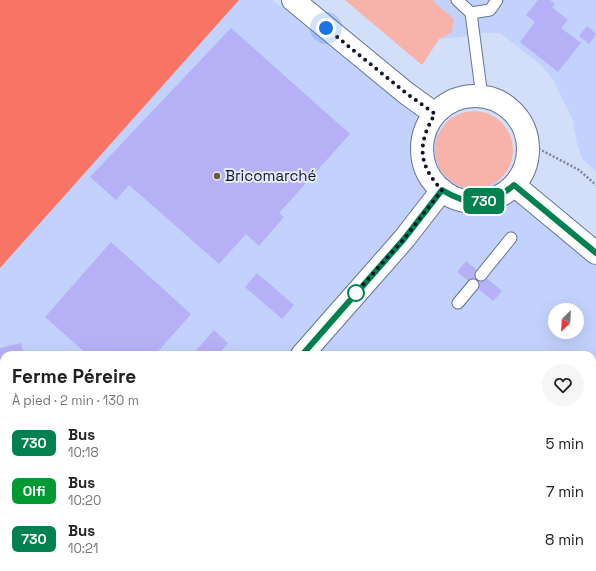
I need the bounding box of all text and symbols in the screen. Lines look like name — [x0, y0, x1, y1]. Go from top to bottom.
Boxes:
your location — [316, 18, 336, 38]
place label: Bricomarché — [225, 166, 317, 185]
marker: Bricomarché — [212, 171, 222, 181]
line badge: 730 — [461, 188, 507, 214]
text: 730 — [471, 192, 497, 210]
unlabelled marker — [347, 284, 365, 302]
north arrow — [548, 303, 584, 339]
map controls — [548, 303, 584, 339]
text: Ferme Péreire — [12, 364, 136, 389]
button: heart — [542, 364, 584, 406]
text: À pied · 2 min · 130 m — [12, 392, 139, 409]
text: Bus — [68, 425, 95, 444]
text: 730 — [21, 434, 47, 452]
text: 5 min — [545, 434, 584, 453]
text: 10:18 — [68, 444, 99, 461]
text: Bus — [68, 473, 95, 492]
text: Olfi — [23, 482, 45, 500]
text: 7 min — [546, 482, 584, 501]
text: 10:20 — [68, 492, 101, 509]
text: Bus — [68, 521, 95, 540]
text: 730 — [21, 530, 47, 548]
text: 8 min — [545, 530, 584, 549]
text: 10:21 — [68, 540, 98, 557]

